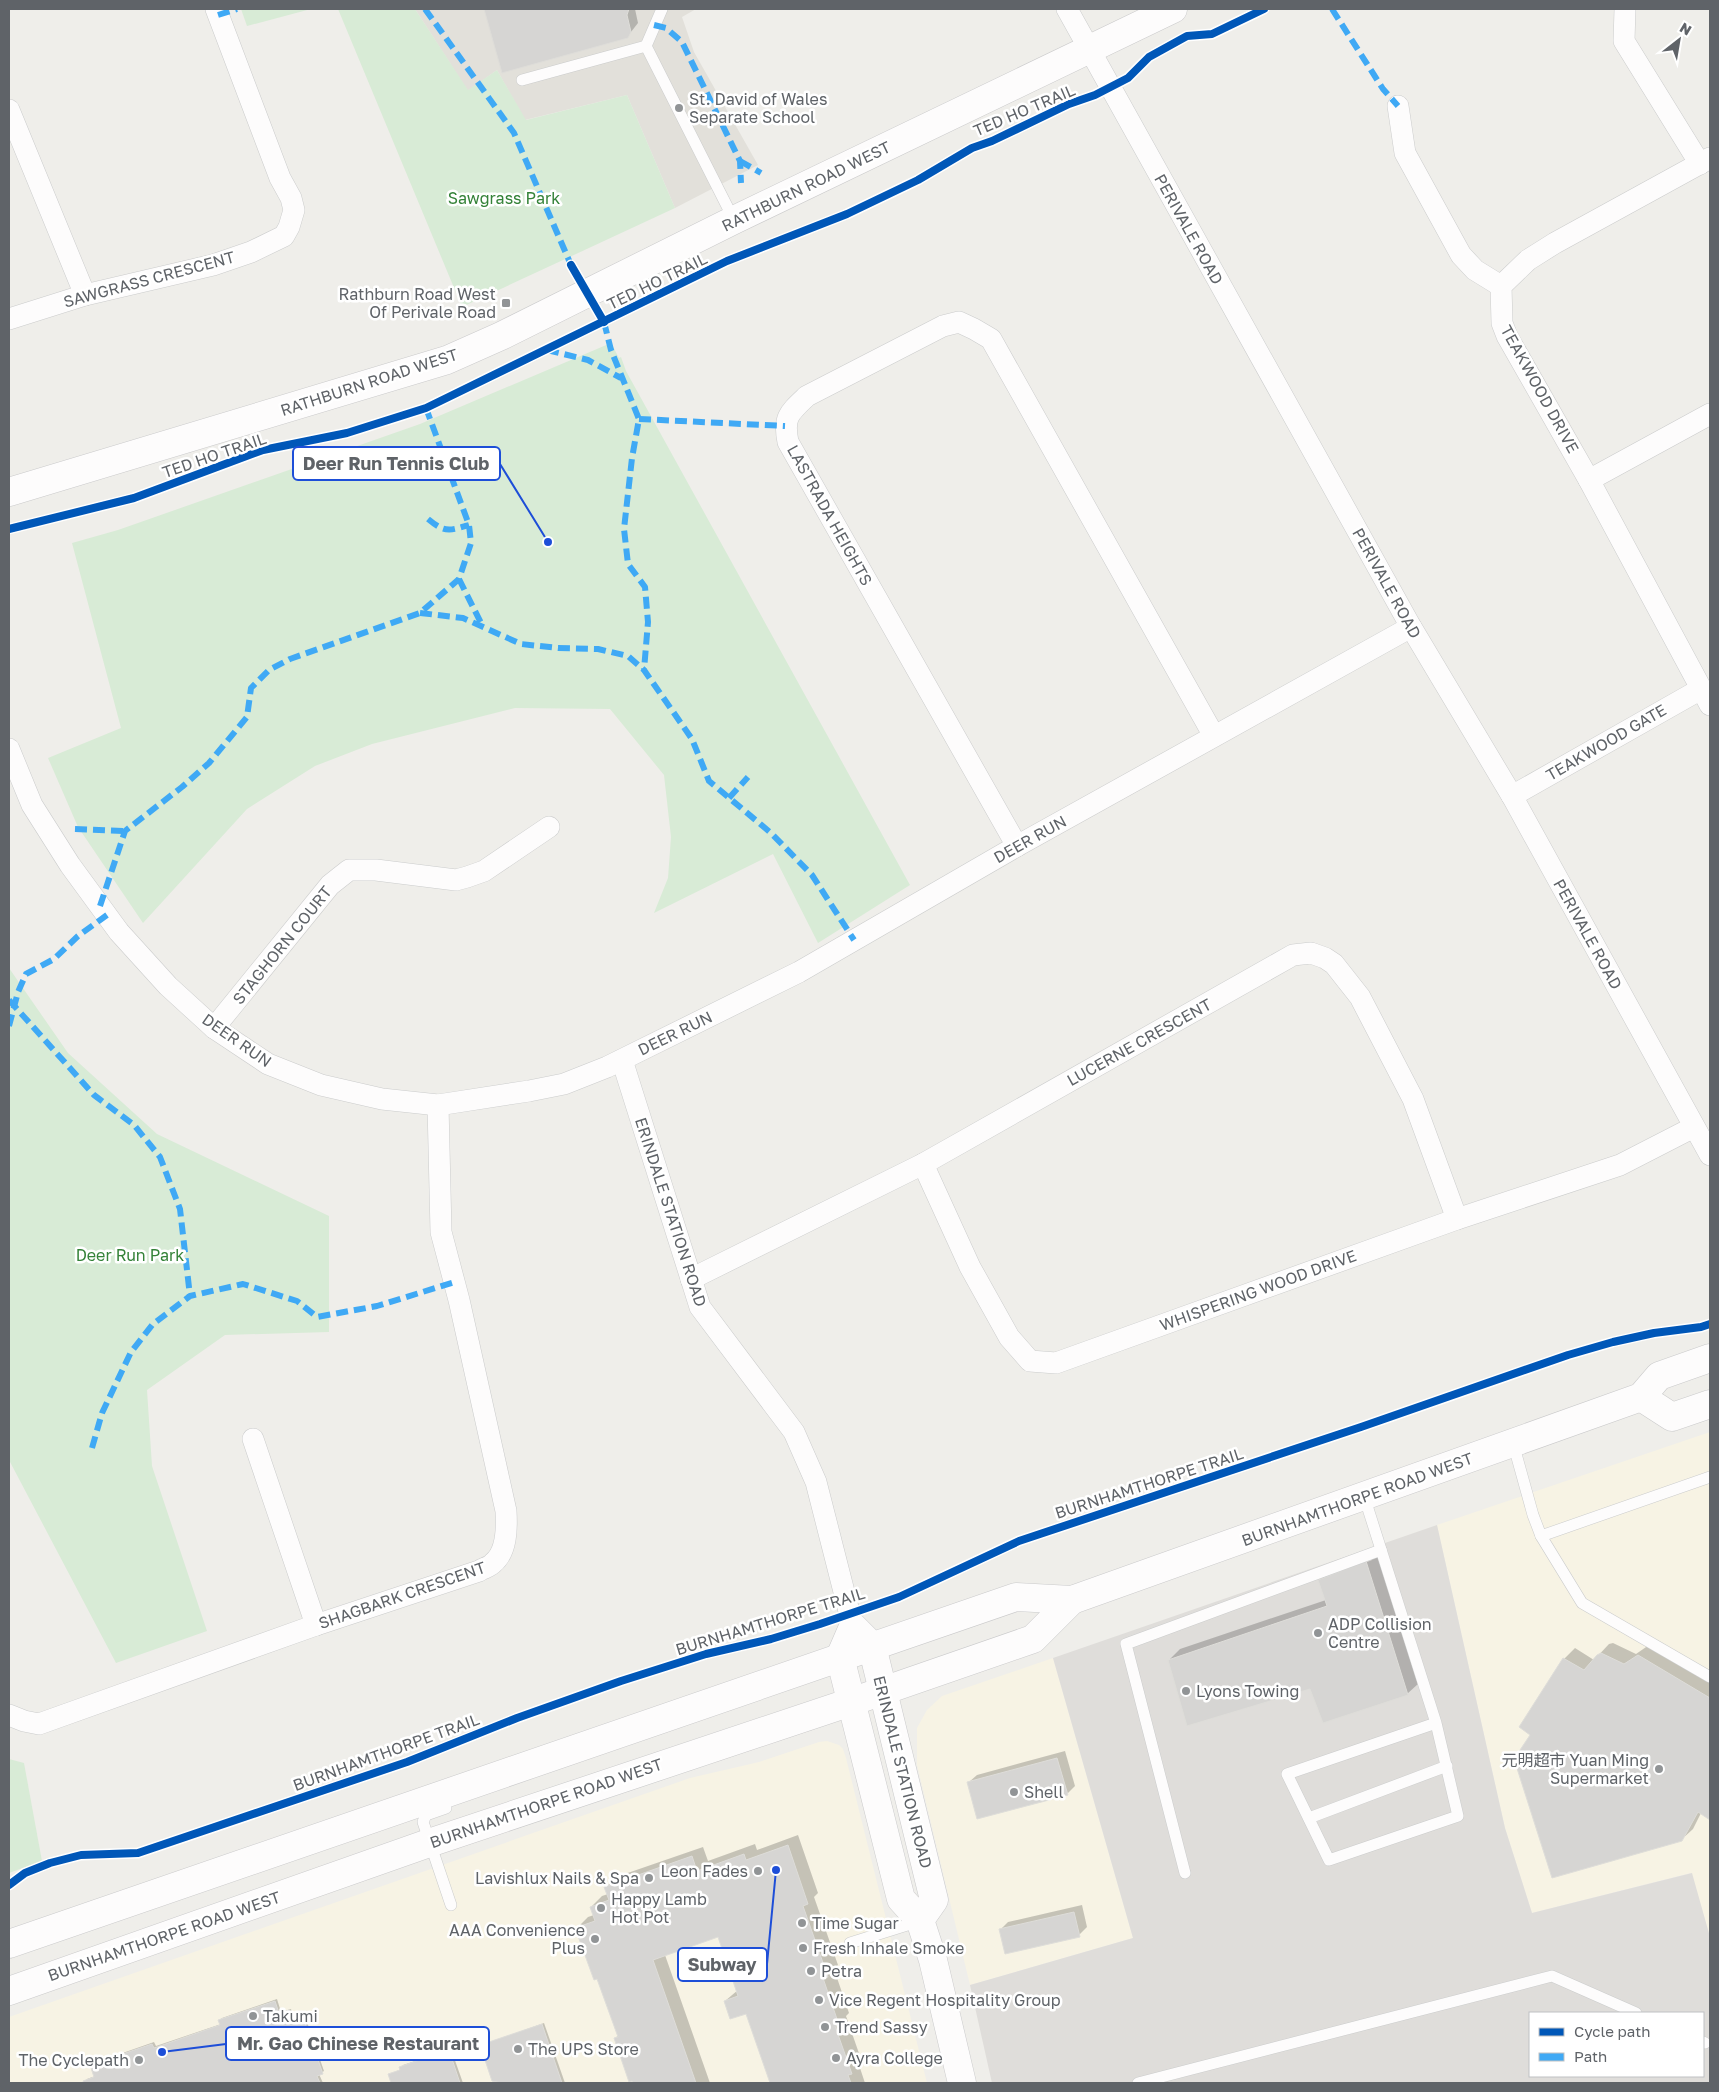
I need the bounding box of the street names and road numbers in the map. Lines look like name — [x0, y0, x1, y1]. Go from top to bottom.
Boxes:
street label: TED HO TRAIL — [970, 80, 1078, 140]
street label: RATHBURN ROAD WEST — [718, 136, 894, 236]
street label: PERIVALE ROAD — [1150, 170, 1228, 288]
street label: SAWGRASS CRESCENT — [61, 246, 237, 312]
street label: TED HO TRAIL — [604, 248, 710, 314]
street label: TEAKWOOD DRIVE — [1497, 322, 1583, 456]
street label: RATHBURN ROAD WEST — [278, 344, 460, 420]
street label: TED HO TRAIL — [159, 428, 269, 482]
street label: LASTRADA HEIGHTS — [783, 441, 877, 589]
street label: PERIVALE ROAD — [1348, 524, 1426, 642]
street label: TEAKWOOD GATE — [1542, 699, 1670, 785]
street label: DEER RUN — [990, 811, 1070, 867]
street label: PERIVALE ROAD — [1549, 875, 1627, 993]
street label: STAGHORN COURT — [228, 882, 336, 1008]
street label: LUCERNE CRESCENT — [1063, 994, 1215, 1090]
street label: DEER RUN — [635, 1006, 715, 1060]
street label: DEER RUN — [198, 1009, 276, 1071]
street label: ERINDALE STATION ROAD — [631, 1115, 711, 1309]
street label: WHISPERING WOOD DRIVE — [1157, 1245, 1359, 1335]
street label: BURNHAMTHORPE TRAIL — [1052, 1443, 1246, 1523]
street label: BURNHAMTHORPE ROAD WEST — [1239, 1448, 1475, 1550]
street label: SHAGBARK CRESCENT — [316, 1557, 488, 1633]
street label: BURNHAMTHORPE TRAIL — [673, 1583, 867, 1659]
street label: ERINDALE STATION ROAD — [869, 1674, 937, 1870]
street label: BURNHAMTHORPE TRAIL — [290, 1709, 482, 1795]
street label: BURNHAMTHORPE ROAD WEST — [427, 1754, 665, 1852]
street label: BURNHAMTHORPE ROAD WEST — [45, 1887, 283, 1985]

